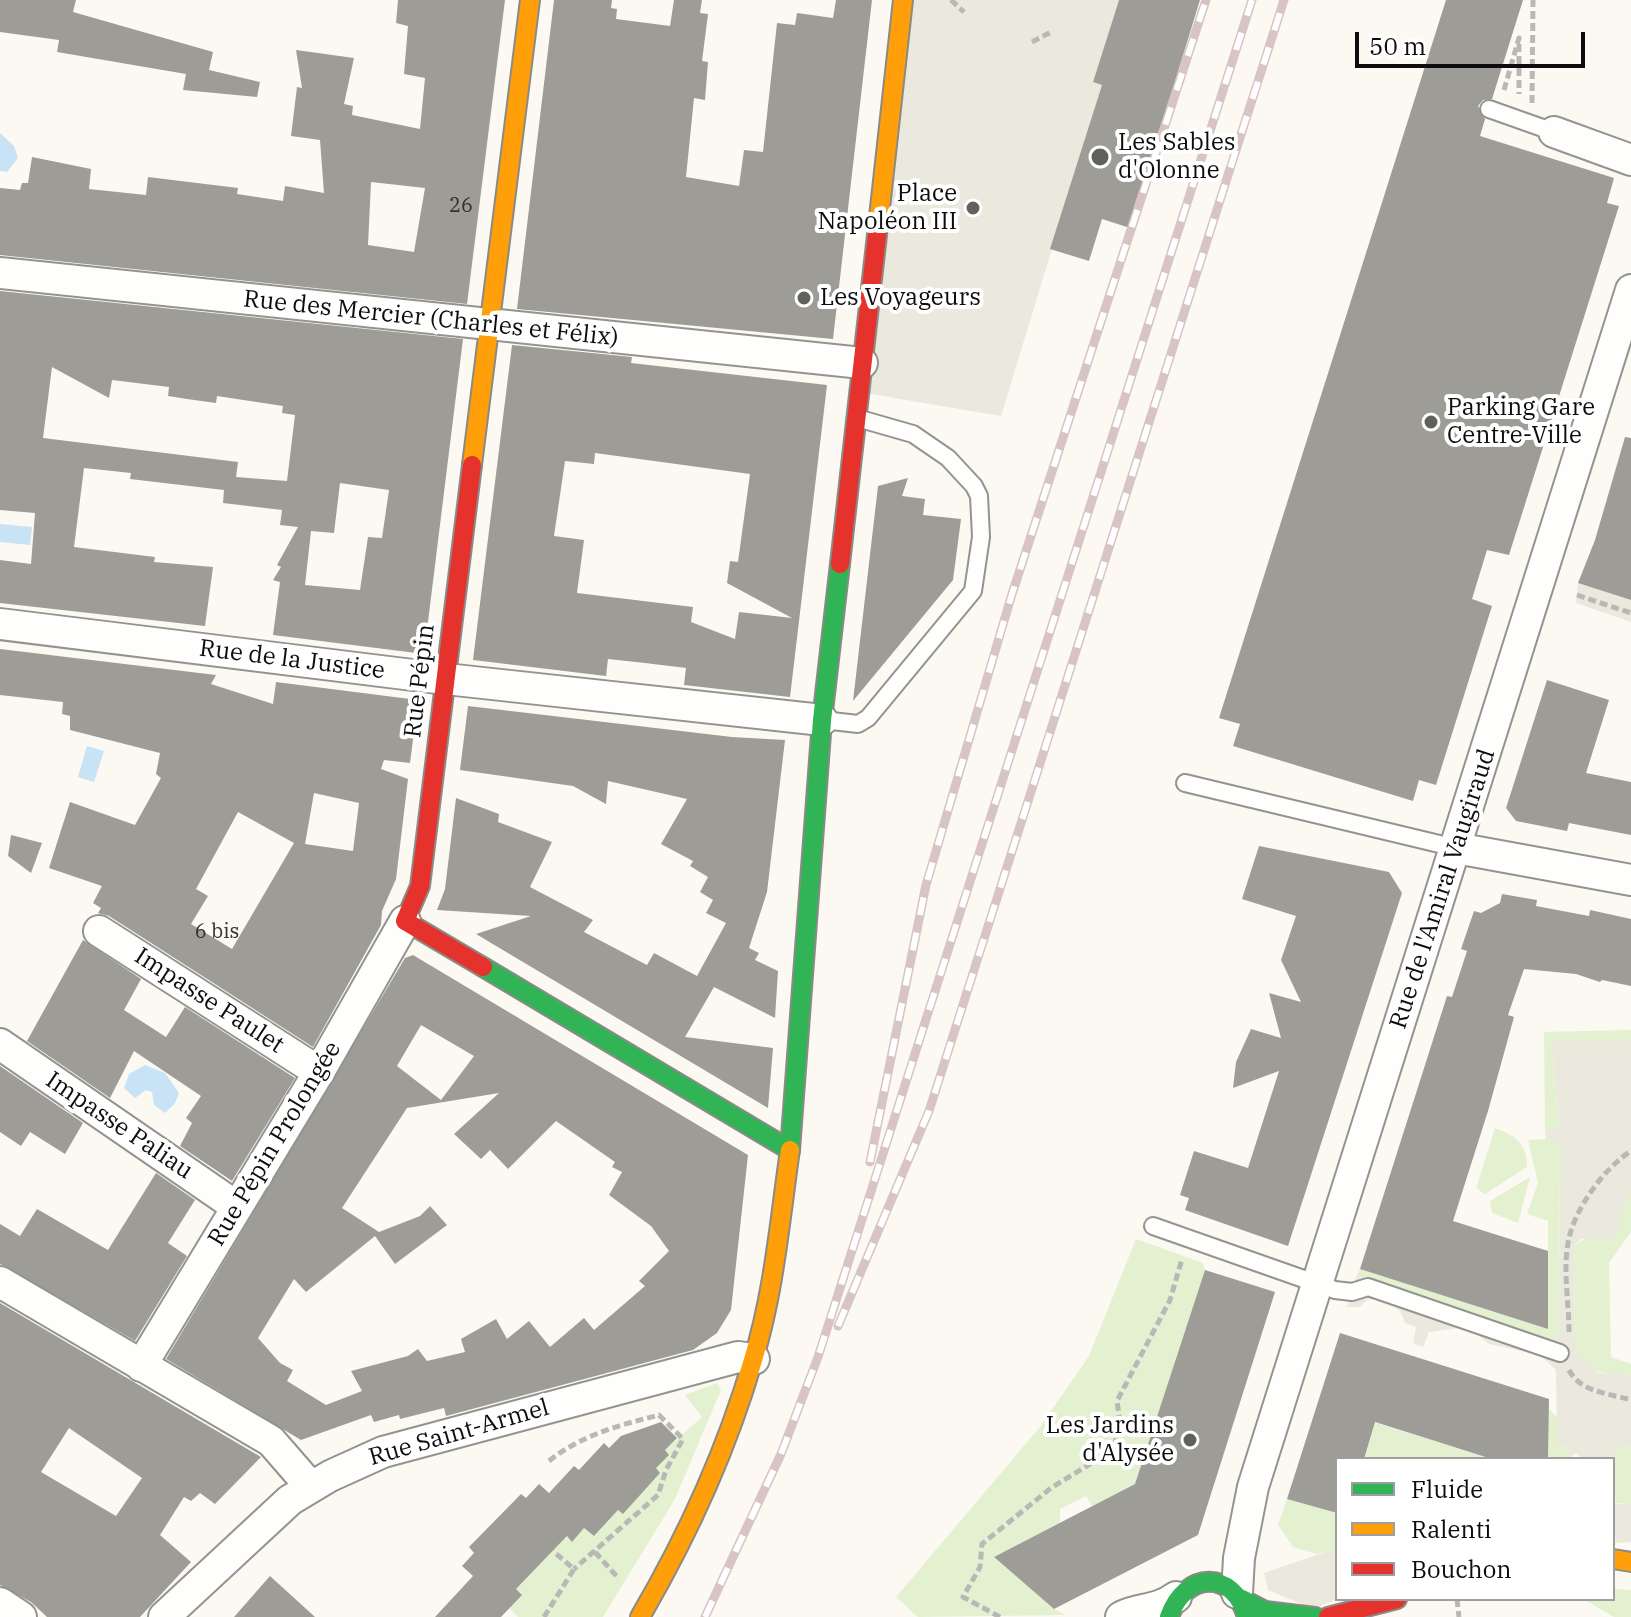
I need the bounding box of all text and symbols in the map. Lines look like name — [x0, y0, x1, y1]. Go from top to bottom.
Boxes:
scale bar — [1359, 16, 1589, 66]
text: 50 m — [1369, 30, 1426, 62]
place label: Les Sables d'Olonne — [1118, 129, 1236, 185]
marker: Les Sables d'Olonne — [1089, 146, 1111, 168]
place label: Place Napoléon III — [817, 180, 957, 236]
house number: 26 — [449, 194, 473, 218]
marker: Place Napoléon III — [964, 199, 982, 217]
place label: Les Voyageurs — [820, 284, 981, 312]
street label: Rue des Mercier (Charles et Félix) — [242, 285, 620, 353]
marker: Les Voyageurs — [795, 289, 813, 307]
place label: Parking Gare Centre-Ville — [1447, 394, 1595, 450]
marker: Parking Gare Centre-Ville — [1422, 413, 1440, 431]
street label: Rue Pépin — [399, 623, 441, 739]
street label: Rue de la Justice — [198, 634, 386, 686]
street label: Rue de l'Amiral Vaugiraud — [1384, 745, 1502, 1033]
house number: 6 bis — [195, 920, 239, 944]
street label: Impasse Paulet — [129, 942, 289, 1060]
street label: Rue Pépin Prolongée — [203, 1037, 347, 1251]
street label: Impasse Paliau — [40, 1066, 198, 1186]
street label: Rue Saint-Armel — [366, 1393, 552, 1473]
place label: Les Jardins d'Alysée — [1046, 1412, 1174, 1468]
marker: Les Jardins d'Alysée — [1181, 1431, 1199, 1449]
legend — [1335, 1457, 1615, 1601]
text: Fluide — [1411, 1473, 1483, 1505]
text: Ralenti — [1411, 1513, 1492, 1545]
text: Bouchon — [1411, 1553, 1512, 1585]

